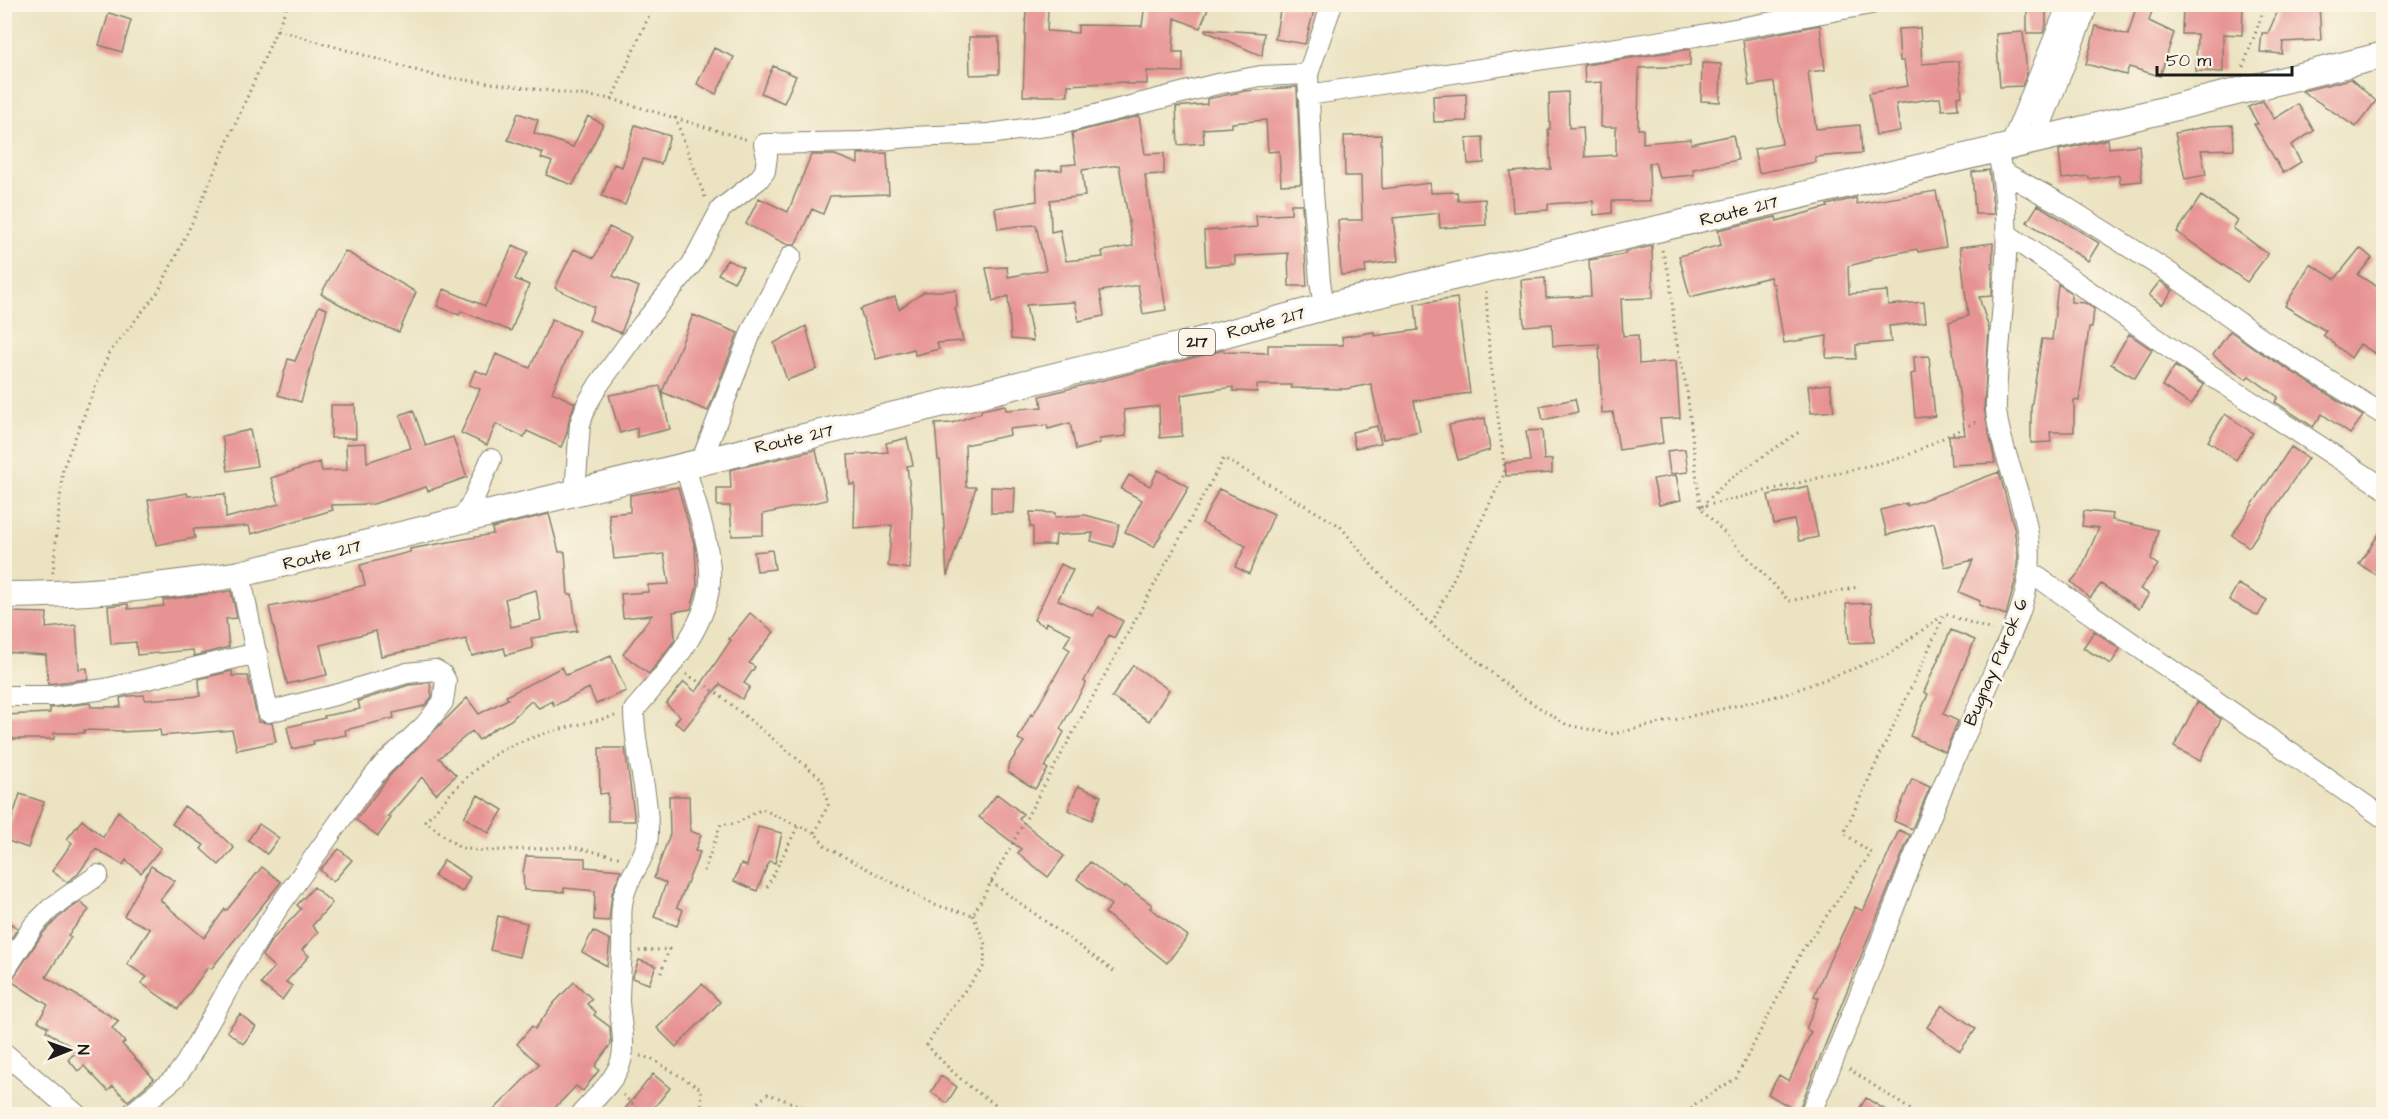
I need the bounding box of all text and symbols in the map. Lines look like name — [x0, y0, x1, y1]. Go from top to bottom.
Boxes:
scale bar — [2157, 39, 2292, 77]
text: 50 m — [2166, 48, 2211, 73]
street label: Route 217 — [1697, 189, 1781, 233]
street label: Route 217 — [1224, 301, 1308, 345]
road number: 217 — [1179, 329, 1215, 355]
street label: Route 217 — [752, 418, 836, 460]
street label: Route 217 — [280, 533, 364, 577]
street label: Bugnay Purok 6 — [1958, 594, 2035, 730]
north arrow — [39, 1020, 99, 1080]
text: N — [72, 1045, 94, 1055]

